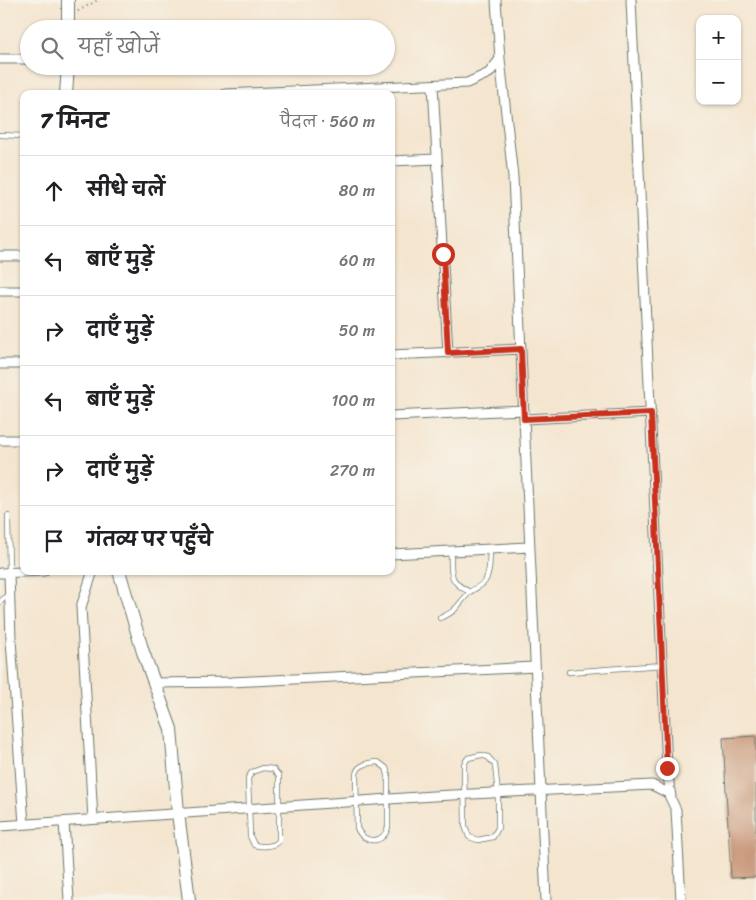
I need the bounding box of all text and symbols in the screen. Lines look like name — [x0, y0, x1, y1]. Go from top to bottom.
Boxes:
map controls — [696, 15, 741, 105]
button: + — [696, 15, 741, 60]
search box — [20, 20, 395, 75]
text: यहाँ खोजें — [78, 30, 160, 63]
icon: search — [38, 34, 66, 62]
button: − — [696, 60, 741, 105]
text: 7 मिनट — [40, 102, 108, 140]
text: पैदल · 560 m — [280, 107, 375, 136]
text: सीधे चलें — [87, 173, 165, 206]
text: 80 m — [339, 176, 375, 205]
icon: ahead — [40, 177, 68, 205]
text: बाएँ मुड़ें — [87, 243, 154, 276]
route start — [432, 243, 455, 266]
text: 60 m — [339, 246, 375, 275]
icon: left — [40, 247, 68, 275]
text: दाएँ मुड़ें — [87, 313, 153, 346]
text: 50 m — [339, 316, 375, 345]
icon: right — [40, 317, 68, 345]
text: बाएँ मुड़ें — [87, 383, 154, 416]
text: 100 m — [331, 386, 375, 415]
icon: left — [40, 387, 68, 415]
text: दाएँ मुड़ें — [87, 453, 153, 486]
text: 270 m — [330, 456, 375, 485]
icon: right — [40, 457, 68, 485]
text: गंतव्य पर पहुँचे — [87, 523, 212, 556]
icon: arrive — [40, 527, 68, 555]
route end — [656, 757, 679, 780]

